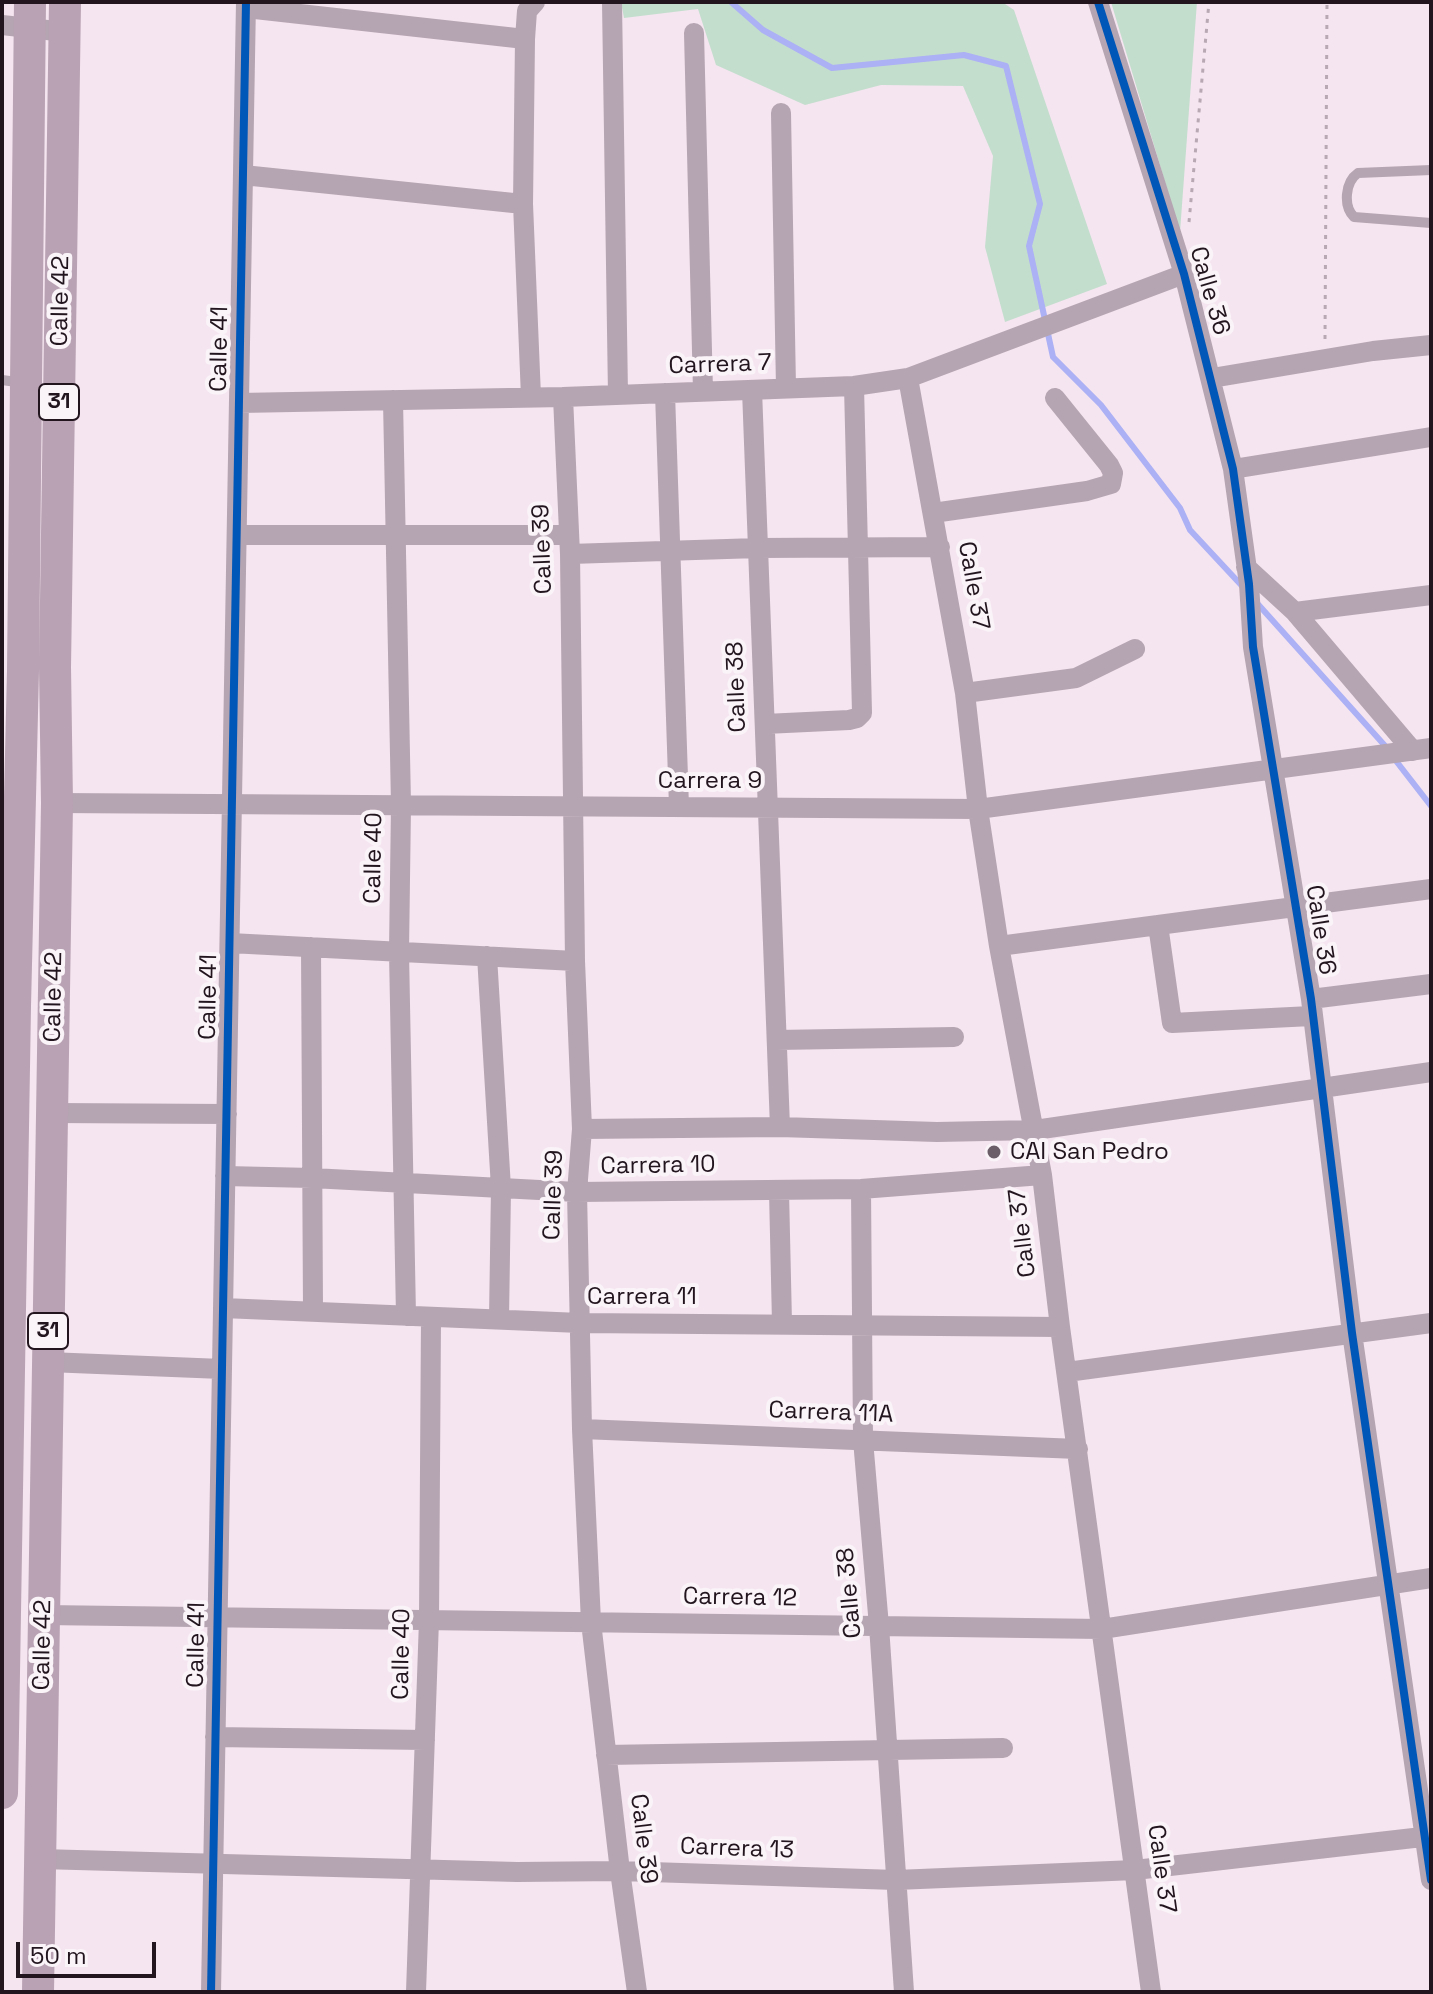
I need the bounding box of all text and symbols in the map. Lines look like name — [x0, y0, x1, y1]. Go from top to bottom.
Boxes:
street label: Calle 36 — [1183, 244, 1235, 338]
street label: Calle 42 — [46, 255, 76, 347]
street label: Calle 41 — [205, 306, 235, 392]
street label: Carrera 7 — [668, 349, 772, 381]
road number: 31 — [39, 384, 79, 420]
street label: Calle 39 — [527, 503, 559, 595]
street label: Calle 37 — [951, 539, 995, 633]
street label: Calle 38 — [721, 641, 753, 733]
street label: Carrera 9 — [658, 767, 762, 795]
street label: Calle 40 — [359, 812, 389, 904]
street label: Calle 36 — [1299, 883, 1341, 977]
street label: Calle 42 — [39, 951, 69, 1043]
street label: Calle 41 — [194, 954, 224, 1040]
place label: CAI San Pedro — [1010, 1138, 1169, 1166]
marker: CAI San Pedro — [985, 1143, 1003, 1161]
street label: Calle 39 — [538, 1149, 570, 1241]
street label: Carrera 10 — [600, 1151, 716, 1181]
street label: Calle 37 — [1003, 1187, 1043, 1279]
street label: Carrera 11 — [587, 1283, 697, 1311]
road number: 31 — [28, 1313, 68, 1349]
street label: Carrera 11A — [768, 1396, 894, 1430]
street label: Calle 38 — [832, 1547, 868, 1639]
street label: Carrera 12 — [683, 1583, 797, 1613]
street label: Calle 42 — [28, 1599, 58, 1691]
street label: Calle 41 — [182, 1602, 212, 1688]
street label: Calle 40 — [387, 1608, 417, 1700]
street label: Calle 39 — [623, 1792, 663, 1886]
street label: Calle 37 — [1141, 1823, 1181, 1915]
street label: Carrera 13 — [679, 1833, 795, 1865]
scale bar — [20, 1926, 160, 1976]
text: 50 m — [30, 1940, 87, 1971]

